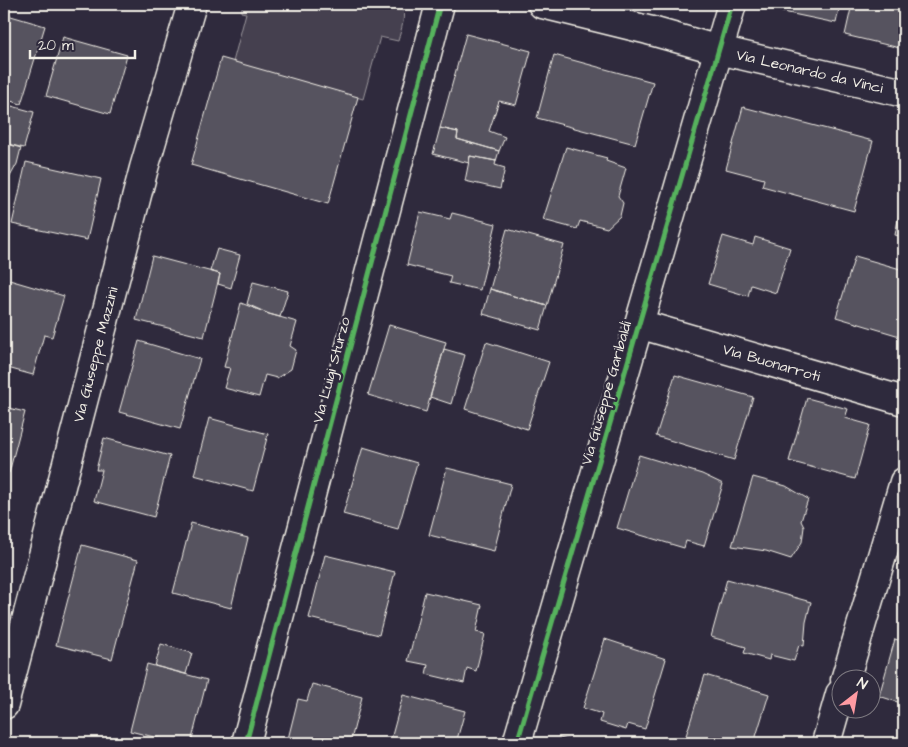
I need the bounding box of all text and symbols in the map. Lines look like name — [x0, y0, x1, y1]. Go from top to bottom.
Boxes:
scale bar — [30, 28, 135, 60]
text: 20 m — [38, 35, 74, 56]
street label: Via Leonardo da Vinci — [734, 44, 886, 99]
street label: Via Giuseppe Mazzini — [68, 284, 124, 425]
street label: Via Luigi Sturzo — [307, 314, 357, 426]
street label: Via Giuseppe Garibaldi — [576, 318, 637, 468]
street label: Via Buonarroti — [720, 339, 823, 387]
north arrow — [830, 670, 880, 720]
text: N — [853, 673, 871, 695]

